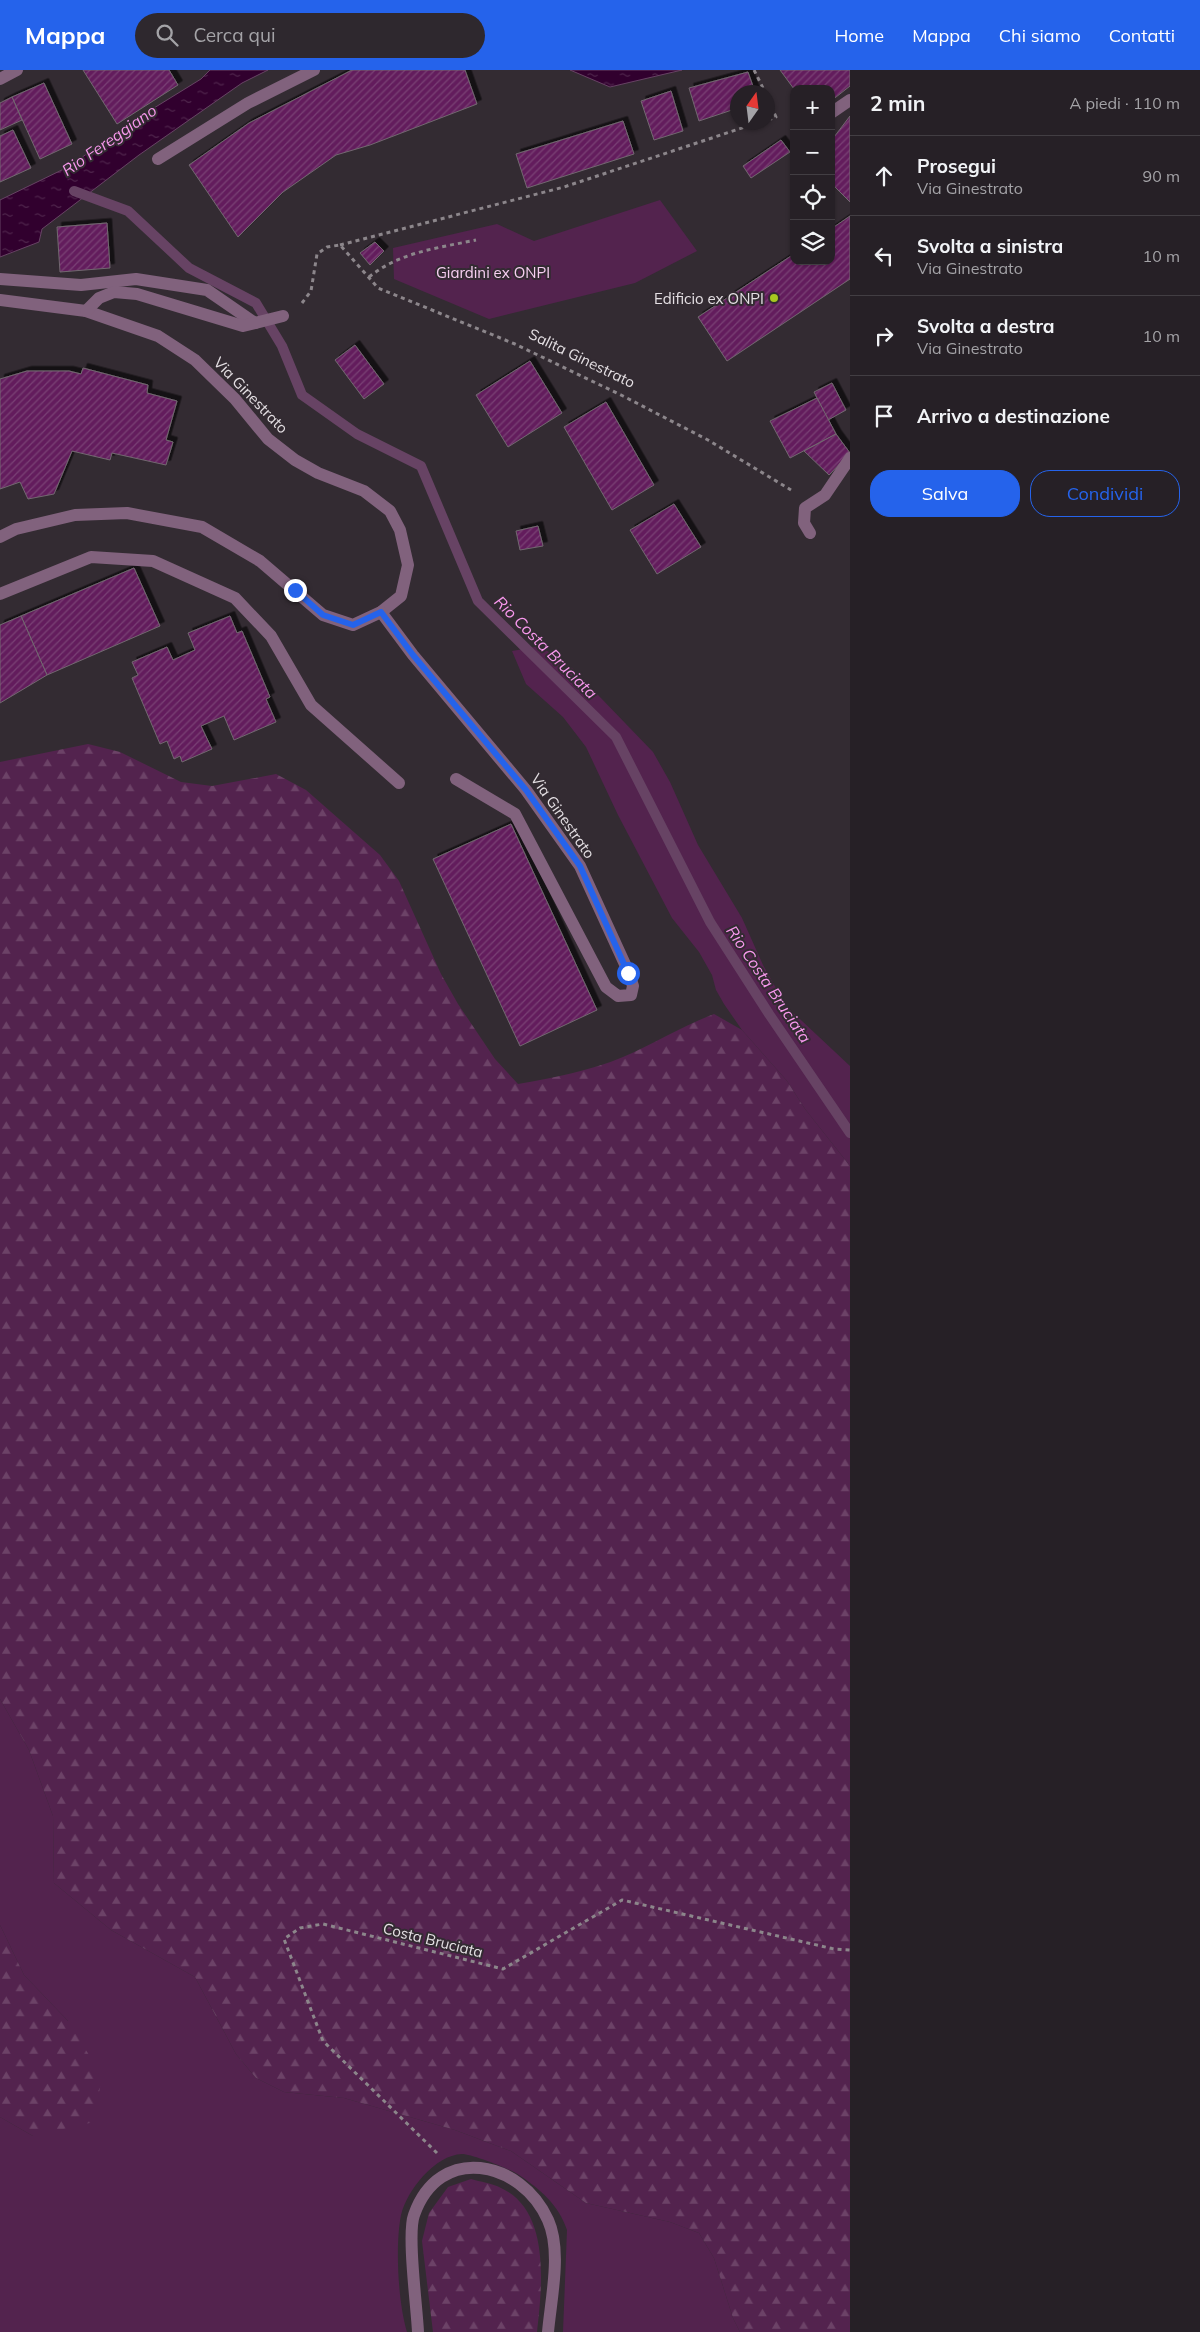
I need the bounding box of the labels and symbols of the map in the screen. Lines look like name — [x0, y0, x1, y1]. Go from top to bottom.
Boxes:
north arrow — [730, 85, 775, 130]
water label: Rio Fereggiano — [58, 100, 160, 180]
park label: Giardini ex ONPI — [436, 263, 550, 282]
place label: Edificio ex ONPI — [654, 289, 764, 308]
marker: Edificio ex ONPI — [768, 292, 780, 304]
street label: Salita Ginestrato — [526, 324, 638, 392]
street label: Via Ginestrato — [210, 353, 292, 437]
route end — [284, 579, 307, 602]
water label: Rio Costa Bruciata — [490, 591, 602, 703]
street label: Via Ginestrato — [527, 770, 599, 862]
water label: Rio Costa Bruciata — [722, 921, 816, 1047]
route start — [617, 962, 640, 985]
street label: Costa Bruciata — [381, 1918, 485, 1962]

